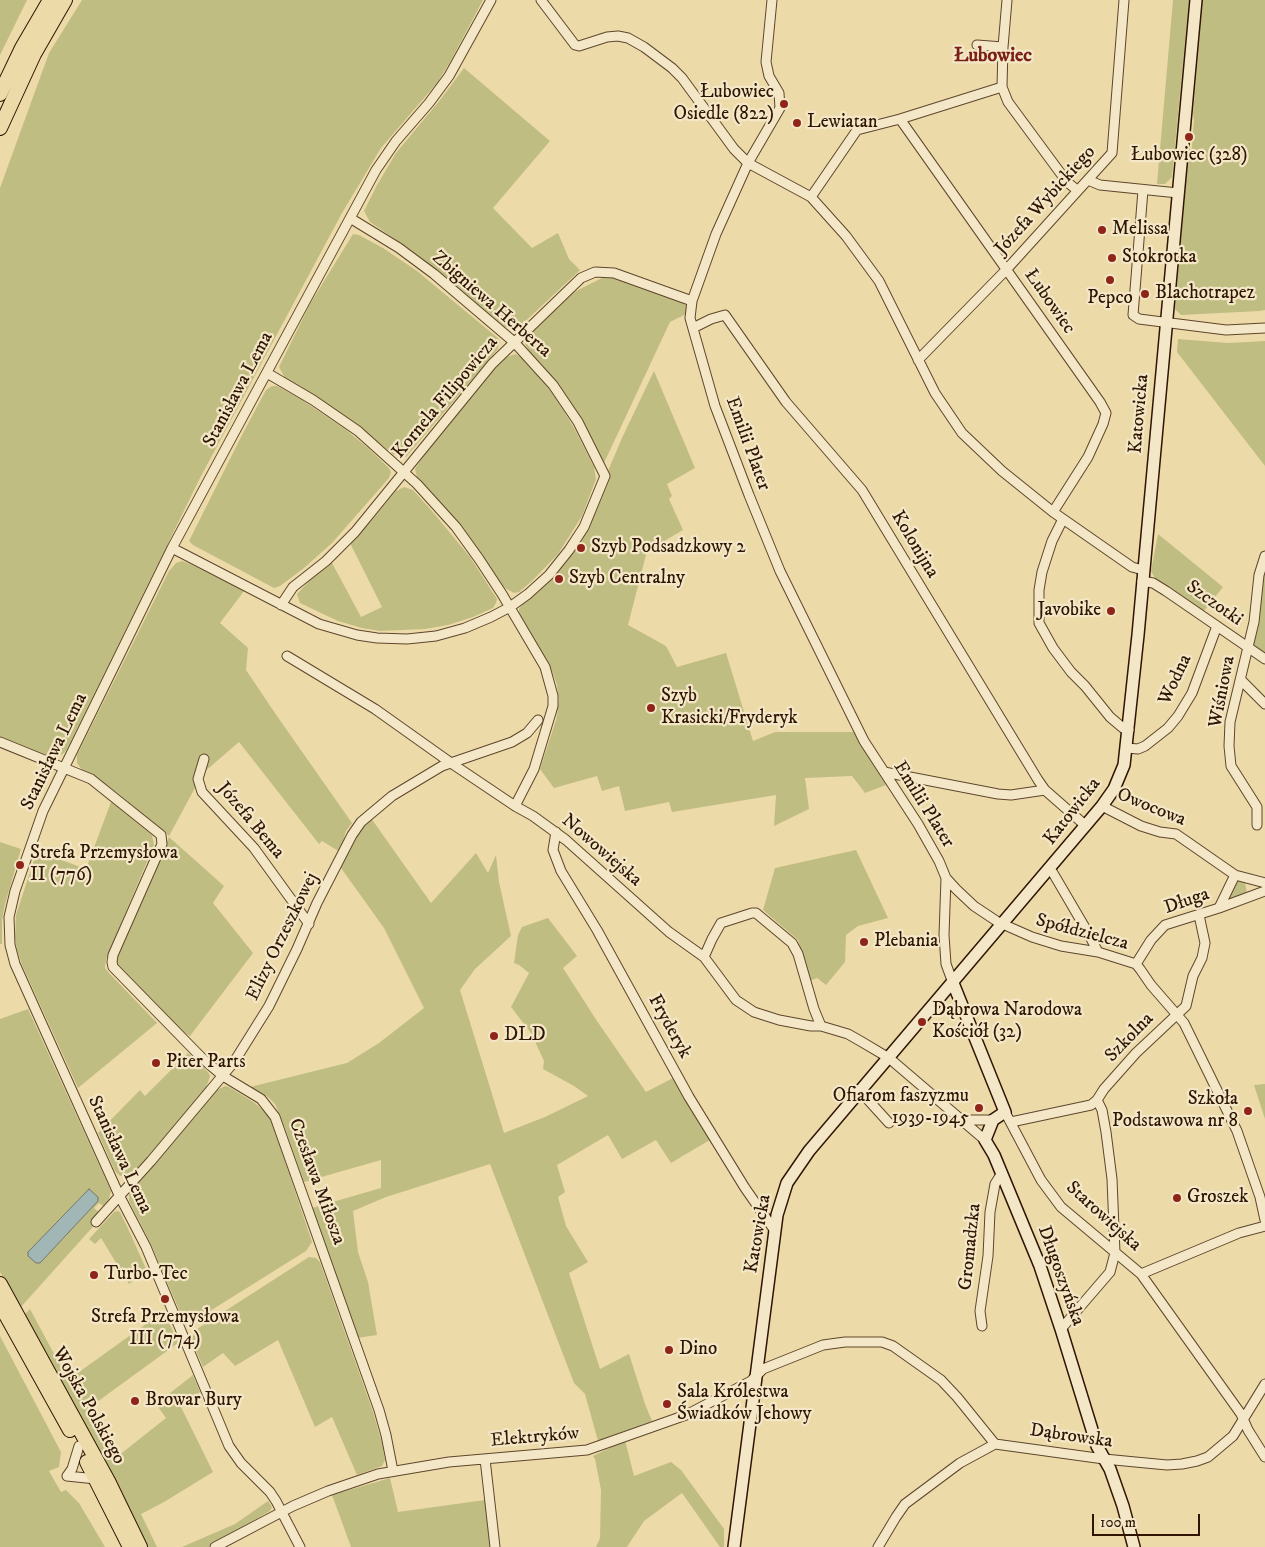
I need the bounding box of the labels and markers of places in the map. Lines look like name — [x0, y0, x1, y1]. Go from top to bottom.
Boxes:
place label: Łubowiec Osiedle (822) — [674, 82, 774, 126]
marker: Łubowiec Osiedle (822) — [778, 98, 790, 110]
place label: Lewiatan — [807, 112, 878, 134]
marker: Lewiatan — [791, 117, 803, 129]
marker: Łubowiec (328) — [1183, 131, 1195, 143]
place label: Łubowiec (328) — [1131, 145, 1247, 167]
place label: Melissa — [1112, 219, 1168, 241]
marker: Melissa — [1096, 224, 1108, 236]
place label: Stokrotka — [1122, 247, 1197, 269]
marker: Stokrotka — [1106, 252, 1118, 264]
marker: Pepco — [1104, 274, 1116, 286]
place label: Blachotrapez — [1155, 283, 1255, 305]
place label: Pepco — [1087, 288, 1133, 310]
marker: Blachotrapez — [1139, 288, 1151, 300]
place label: Szyb Podsadzkowy 2 — [591, 537, 746, 559]
marker: Szyb Podsadzkowy 2 — [575, 542, 587, 554]
place label: Szyb Centralny — [569, 568, 685, 590]
marker: Szyb Centralny — [553, 573, 565, 585]
place label: Javobike — [1037, 600, 1101, 622]
marker: Javobike — [1105, 605, 1117, 617]
place label: Szyb Krasicki/Fryderyk — [661, 686, 798, 730]
marker: Szyb Krasicki/Fryderyk — [645, 702, 657, 714]
place label: Strefa Przemysłowa II (776) — [30, 843, 178, 887]
marker: Strefa Przemysłowa II (776) — [14, 859, 26, 871]
place label: Plebania — [874, 931, 938, 953]
marker: Plebania — [858, 936, 870, 948]
place label: Dąbrowa Narodowa Kościół (32) — [932, 1000, 1082, 1044]
marker: Dąbrowa Narodowa Kościół (32) — [916, 1016, 928, 1028]
place label: DLD — [504, 1025, 546, 1047]
marker: DLD — [488, 1030, 500, 1042]
place label: Piter Parts — [166, 1052, 246, 1074]
marker: Piter Parts — [150, 1057, 162, 1069]
place label: Ofiarom faszyzmu 1939-1945 — [833, 1086, 969, 1130]
place label: Szkoła Podstawowa nr 8 — [1112, 1089, 1238, 1133]
marker: Ofiarom faszyzmu 1939-1945 — [973, 1102, 985, 1114]
marker: Szkoła Podstawowa nr 8 — [1242, 1105, 1254, 1117]
place label: Groszek — [1187, 1187, 1248, 1209]
marker: Groszek — [1171, 1192, 1183, 1204]
place label: Turbo-Tec — [104, 1264, 188, 1286]
marker: Turbo-Tec — [88, 1269, 100, 1281]
marker: Strefa Przemysłowa III (774) — [159, 1293, 171, 1305]
place label: Strefa Przemysłowa III (774) — [91, 1307, 239, 1351]
place label: Dino — [679, 1339, 717, 1361]
marker: Dino — [663, 1344, 675, 1356]
place label: Sala Królestwa Świadków Jehowy — [677, 1382, 811, 1426]
place label: Browar Bury — [145, 1390, 242, 1412]
marker: Browar Bury — [129, 1395, 141, 1407]
marker: Sala Królestwa Świadków Jehowy — [661, 1398, 673, 1410]

